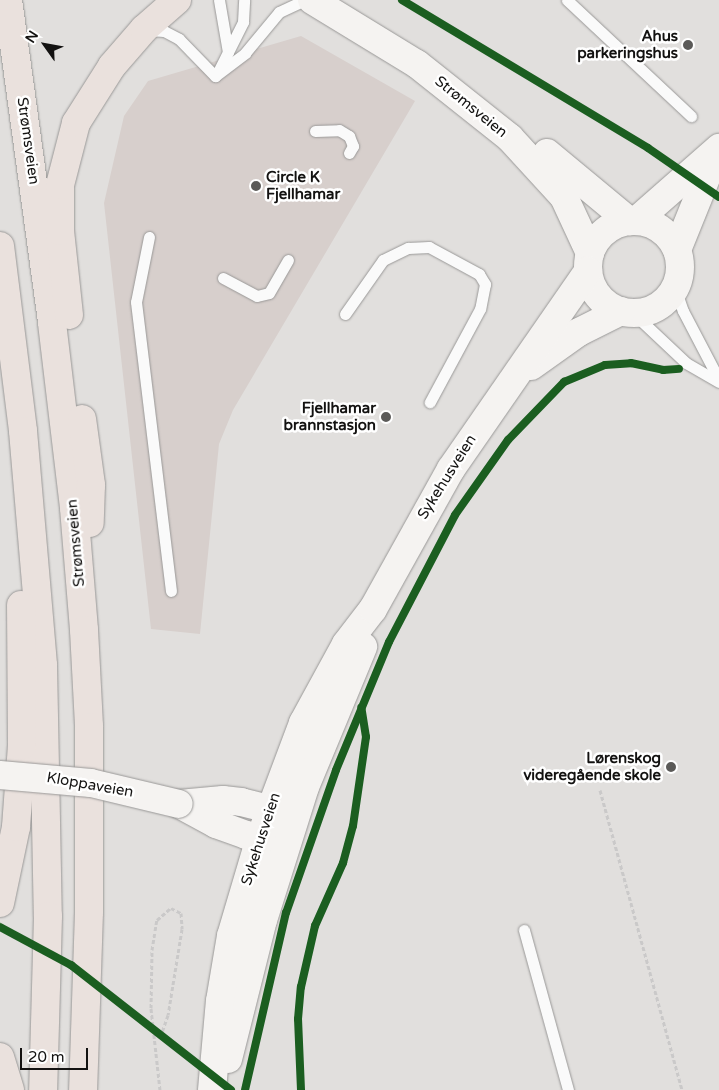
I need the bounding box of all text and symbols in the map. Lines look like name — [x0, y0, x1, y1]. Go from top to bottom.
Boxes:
north arrow — [20, 20, 70, 70]
place label: Ahus parkeringshus — [577, 27, 678, 62]
text: N — [22, 28, 42, 46]
marker: Ahus parkeringshus — [682, 39, 694, 51]
street label: Strømsveien — [431, 72, 511, 142]
street label: Strømsveien — [13, 96, 43, 186]
place label: Circle K Fjellhamar — [266, 168, 340, 203]
marker: Circle K Fjellhamar — [250, 180, 262, 192]
place label: Fjellhamar brannstasjon — [284, 399, 376, 434]
marker: Fjellhamar brannstasjon — [380, 411, 392, 423]
street label: Sykehusveien — [414, 431, 480, 523]
street label: Strømsveien — [63, 498, 89, 588]
place label: Lørenskog videregående skole — [523, 749, 661, 784]
marker: Lørenskog videregående skole — [665, 761, 677, 773]
street label: Kloppaveien — [45, 769, 135, 801]
street label: Sykehusveien — [238, 790, 284, 888]
scale bar — [22, 1038, 90, 1070]
text: 20 m — [28, 1048, 65, 1066]

